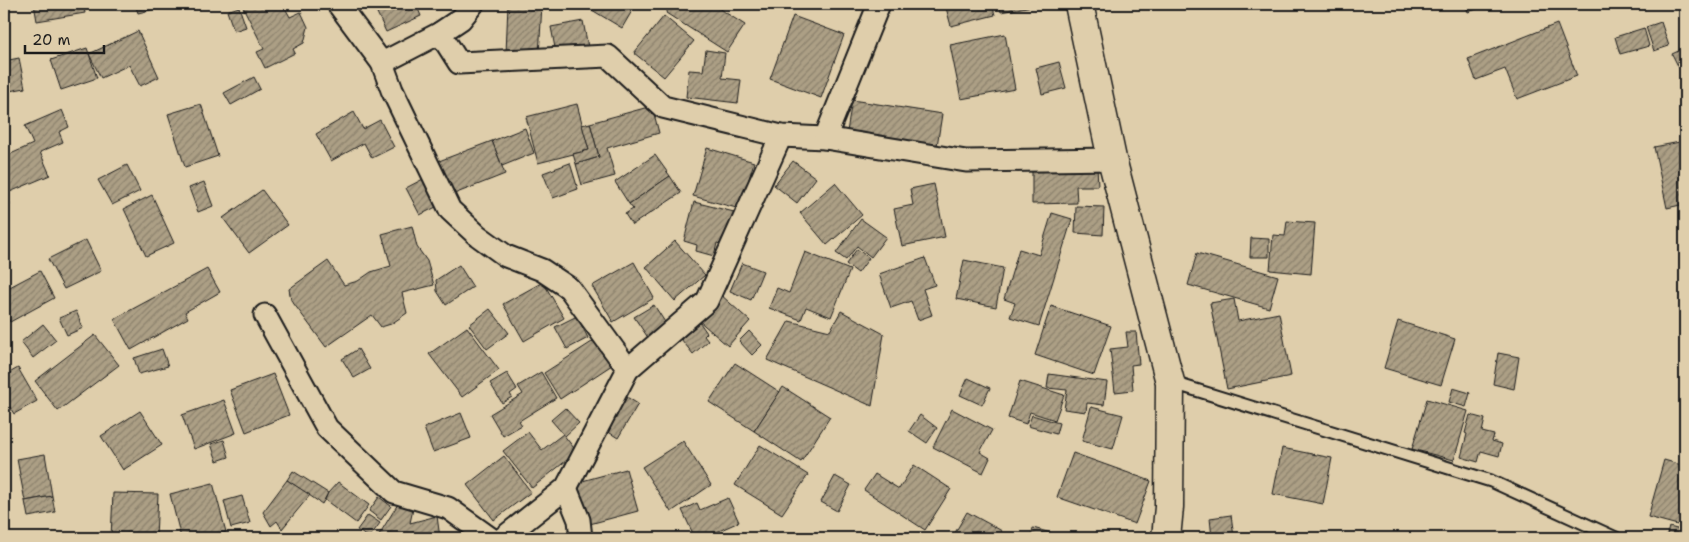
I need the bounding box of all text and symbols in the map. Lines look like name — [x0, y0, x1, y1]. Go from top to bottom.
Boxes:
scale bar — [25, 22, 104, 54]
text: 20 m — [32, 30, 71, 50]

